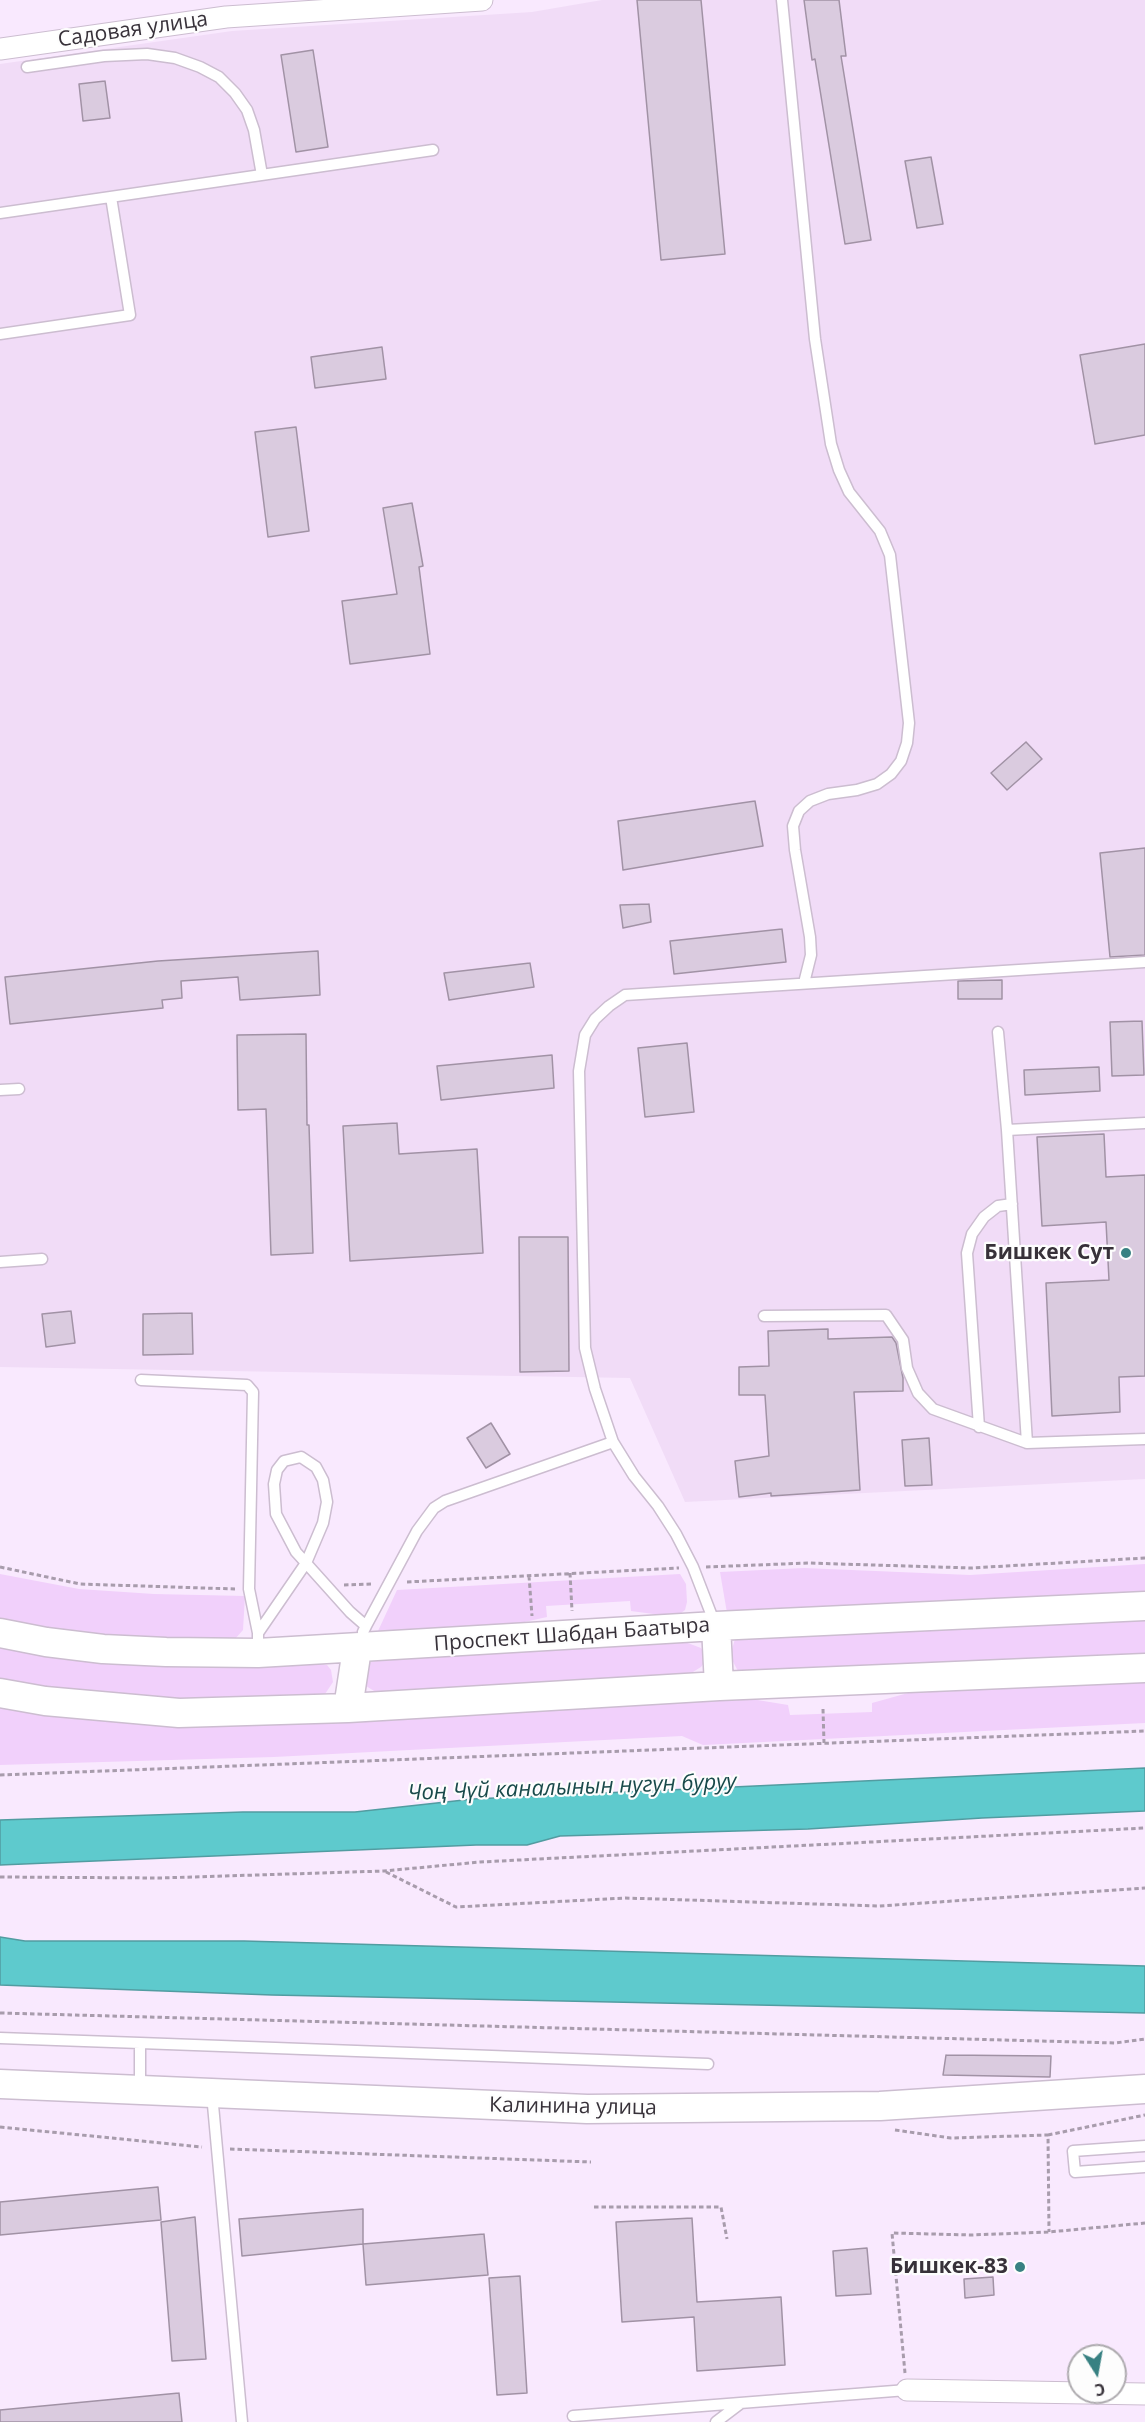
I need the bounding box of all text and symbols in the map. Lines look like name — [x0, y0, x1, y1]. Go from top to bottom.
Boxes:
street label: Садовая улица — [56, 7, 210, 53]
place label: Бишкек Сут — [984, 1240, 1114, 1266]
marker: Бишкек Сут — [1119, 1246, 1133, 1260]
street label: Проспект Шабдан Баатыра — [433, 1613, 711, 1657]
water label: Чоң Чүй каналынын нугун буруу — [407, 1769, 737, 1807]
street label: Калинина улица — [489, 2093, 657, 2121]
place label: Бишкек-83 — [890, 2254, 1008, 2280]
marker: Бишкек-83 — [1013, 2260, 1027, 2274]
north arrow — [1067, 2344, 1127, 2404]
text: С — [1093, 2378, 1107, 2401]

